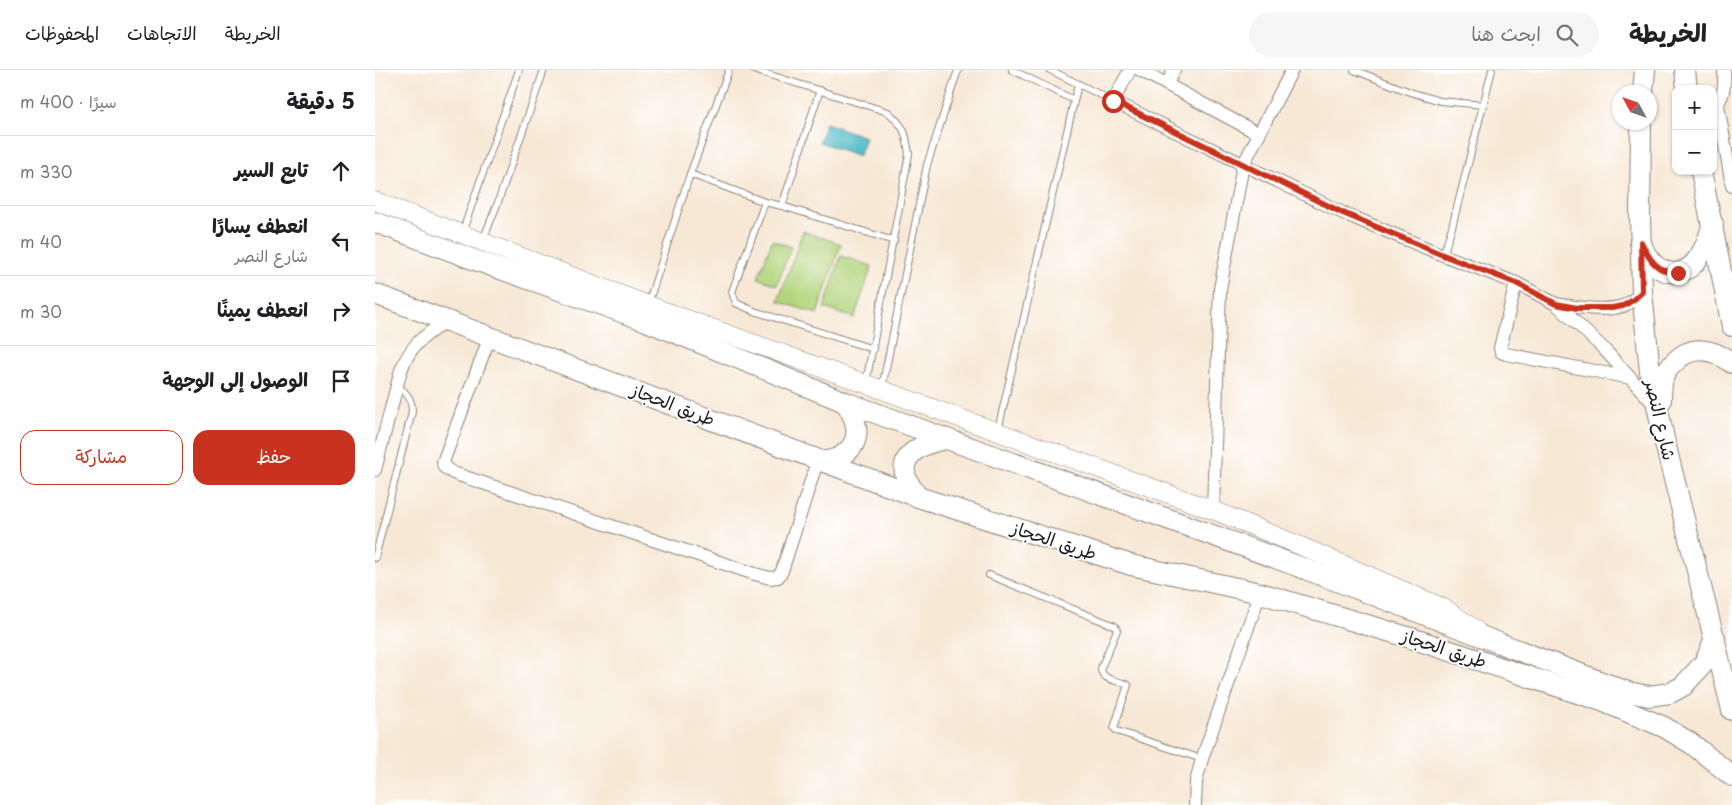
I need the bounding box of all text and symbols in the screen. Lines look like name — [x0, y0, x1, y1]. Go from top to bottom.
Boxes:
search box — [1249, 12, 1599, 57]
text: الخريطة — [1629, 14, 1707, 50]
text: المحفوظات — [25, 19, 99, 46]
text: الاتجاهات — [127, 19, 197, 46]
text: الخريطة — [225, 19, 281, 46]
text: ابحث هنا — [1471, 19, 1541, 47]
icon: search — [1553, 21, 1581, 49]
text: 5 دقيقة — [286, 84, 355, 116]
north arrow — [1612, 85, 1657, 130]
map controls — [1672, 85, 1717, 175]
button: + — [1672, 85, 1717, 130]
text: سيرًا · 400 m — [20, 89, 117, 113]
route start — [1102, 90, 1125, 113]
button: − — [1672, 130, 1717, 175]
text: تابع السير — [234, 155, 308, 183]
icon: ahead — [327, 157, 355, 185]
text: 330 m — [20, 159, 73, 183]
text: انعطف يسارًا — [212, 211, 308, 239]
icon: left — [327, 227, 355, 255]
text: 40 m — [20, 229, 62, 253]
text: شارع النصر — [235, 243, 308, 267]
route end — [1667, 262, 1690, 285]
text: انعطف يمينًا — [217, 295, 308, 323]
icon: right — [327, 297, 355, 325]
text: 30 m — [20, 299, 62, 323]
text: الوصول إلى الوجهة — [162, 365, 308, 393]
icon: arrive — [327, 367, 355, 395]
street label: طريق الحجاز — [626, 374, 720, 432]
street label: شارع النصر — [1639, 375, 1684, 463]
button: مشاركة — [20, 430, 183, 485]
button: حفظ — [193, 430, 355, 485]
street label: طريق الحجاز — [1006, 512, 1101, 566]
street label: طريق الحجاز — [1396, 620, 1491, 674]

